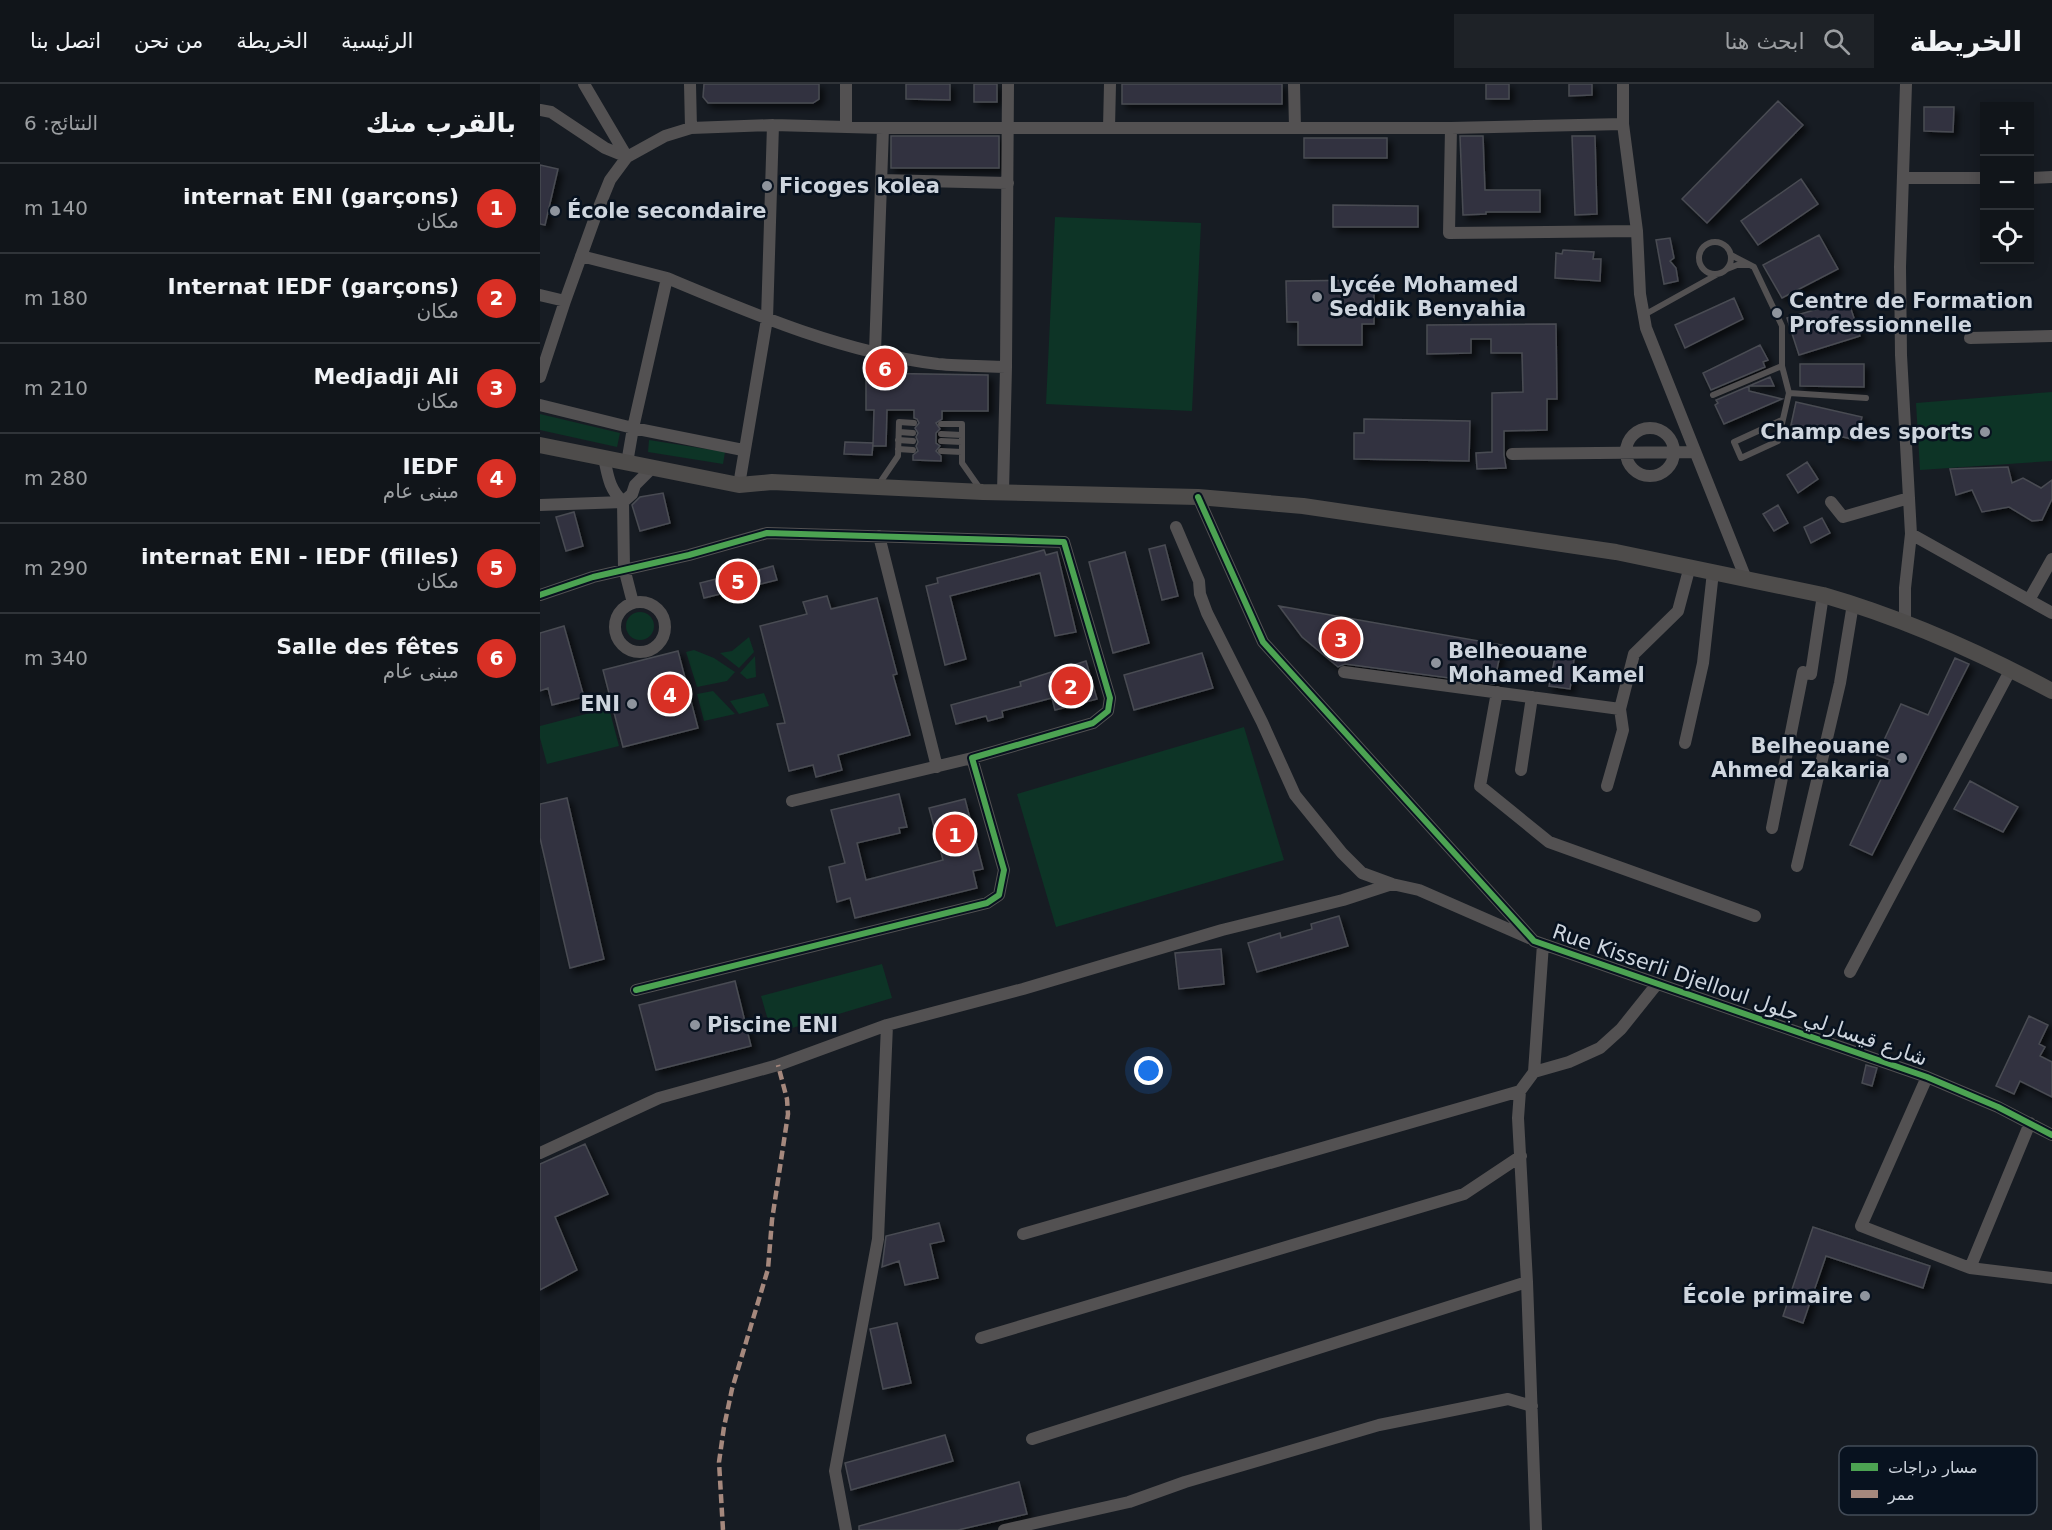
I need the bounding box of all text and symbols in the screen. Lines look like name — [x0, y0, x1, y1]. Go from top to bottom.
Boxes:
search box — [1454, 14, 1874, 68]
icon: search — [1820, 25, 1853, 58]
text: الخريطة — [1910, 25, 2022, 58]
text: اتصل بنا — [30, 29, 101, 53]
text: من نحن — [134, 29, 203, 53]
text: الخريطة — [236, 29, 308, 53]
text: الرئيسية — [341, 29, 413, 53]
text: ابحث هنا — [1725, 29, 1805, 54]
map controls — [1980, 102, 2034, 264]
button: + — [1980, 102, 2034, 156]
text: بالقرب منك — [366, 108, 516, 138]
text: النتائج: 6 — [24, 111, 98, 135]
button: − — [1980, 156, 2034, 210]
place label: Ficoges kolea — [779, 174, 940, 198]
marker: Ficoges kolea — [760, 179, 774, 193]
text: internat ENI (garçons) — [183, 184, 459, 209]
text: 140 m — [24, 196, 88, 220]
text: 1 — [490, 196, 503, 220]
place label: École secondaire — [567, 198, 767, 223]
marker: École secondaire — [548, 204, 562, 218]
text: مكان — [416, 209, 459, 233]
button: locate — [1980, 210, 2034, 264]
place label: Lycée Mohamed Seddik Benyahia — [1329, 273, 1526, 321]
text: Internat IEDF (garçons) — [168, 274, 459, 299]
text: 180 m — [24, 286, 88, 310]
text: 2 — [490, 286, 503, 310]
place label: Centre de Formation Professionnelle — [1789, 289, 2033, 337]
marker: Lycée Mohamed Seddik Benyahia — [1310, 290, 1324, 304]
text: مكان — [416, 299, 459, 323]
marker: Centre de Formation Professionnelle — [1770, 306, 1784, 320]
pin: 6 — [866, 346, 904, 390]
text: Medjadji Ali — [313, 364, 459, 389]
text: 210 m — [24, 376, 88, 400]
text: 3 — [490, 376, 503, 400]
text: مكان — [416, 389, 459, 413]
place label: Champ des sports — [1760, 420, 1973, 444]
marker: Champ des sports — [1978, 425, 1992, 439]
text: IEDF — [402, 454, 459, 479]
text: 280 m — [24, 466, 88, 490]
text: 4 — [490, 466, 503, 490]
text: مبنى عام — [383, 479, 459, 503]
text: internat ENI - IEDF (filles) — [141, 544, 459, 569]
text: 290 m — [24, 556, 88, 580]
text: 5 — [490, 556, 503, 580]
pin: 5 — [718, 558, 758, 604]
text: مكان — [416, 569, 459, 593]
pin: 3 — [1322, 616, 1360, 662]
text: Salle des fêtes — [276, 634, 459, 659]
place label: Belheouane Mohamed Kamel — [1448, 639, 1645, 687]
text: 340 m — [24, 646, 88, 670]
text: 6 — [490, 646, 503, 670]
marker: Belheouane Mohamed Kamel — [1429, 656, 1443, 670]
text: مبنى عام — [383, 659, 459, 683]
pin: 2 — [1052, 664, 1090, 708]
pin: 4 — [650, 672, 690, 716]
place label: ENI — [580, 692, 620, 716]
marker: ENI — [625, 697, 639, 711]
place label: Belheouane Ahmed Zakaria — [1711, 734, 1890, 782]
marker: Belheouane Ahmed Zakaria — [1895, 751, 1909, 765]
pin: 1 — [936, 812, 974, 856]
street label: Rue Kisserli Djelloul شارع قيسارلي جلول — [1549, 919, 1931, 1071]
place label: Piscine ENI — [707, 1013, 838, 1037]
marker: Piscine ENI — [688, 1018, 702, 1032]
your location — [1134, 1056, 1163, 1085]
place label: École primaire — [1683, 1283, 1853, 1308]
marker: École primaire — [1858, 1289, 1872, 1303]
legend — [1839, 1446, 2037, 1515]
text: مسار دراجات — [1888, 1458, 1978, 1478]
text: ممر — [1887, 1485, 1915, 1505]

